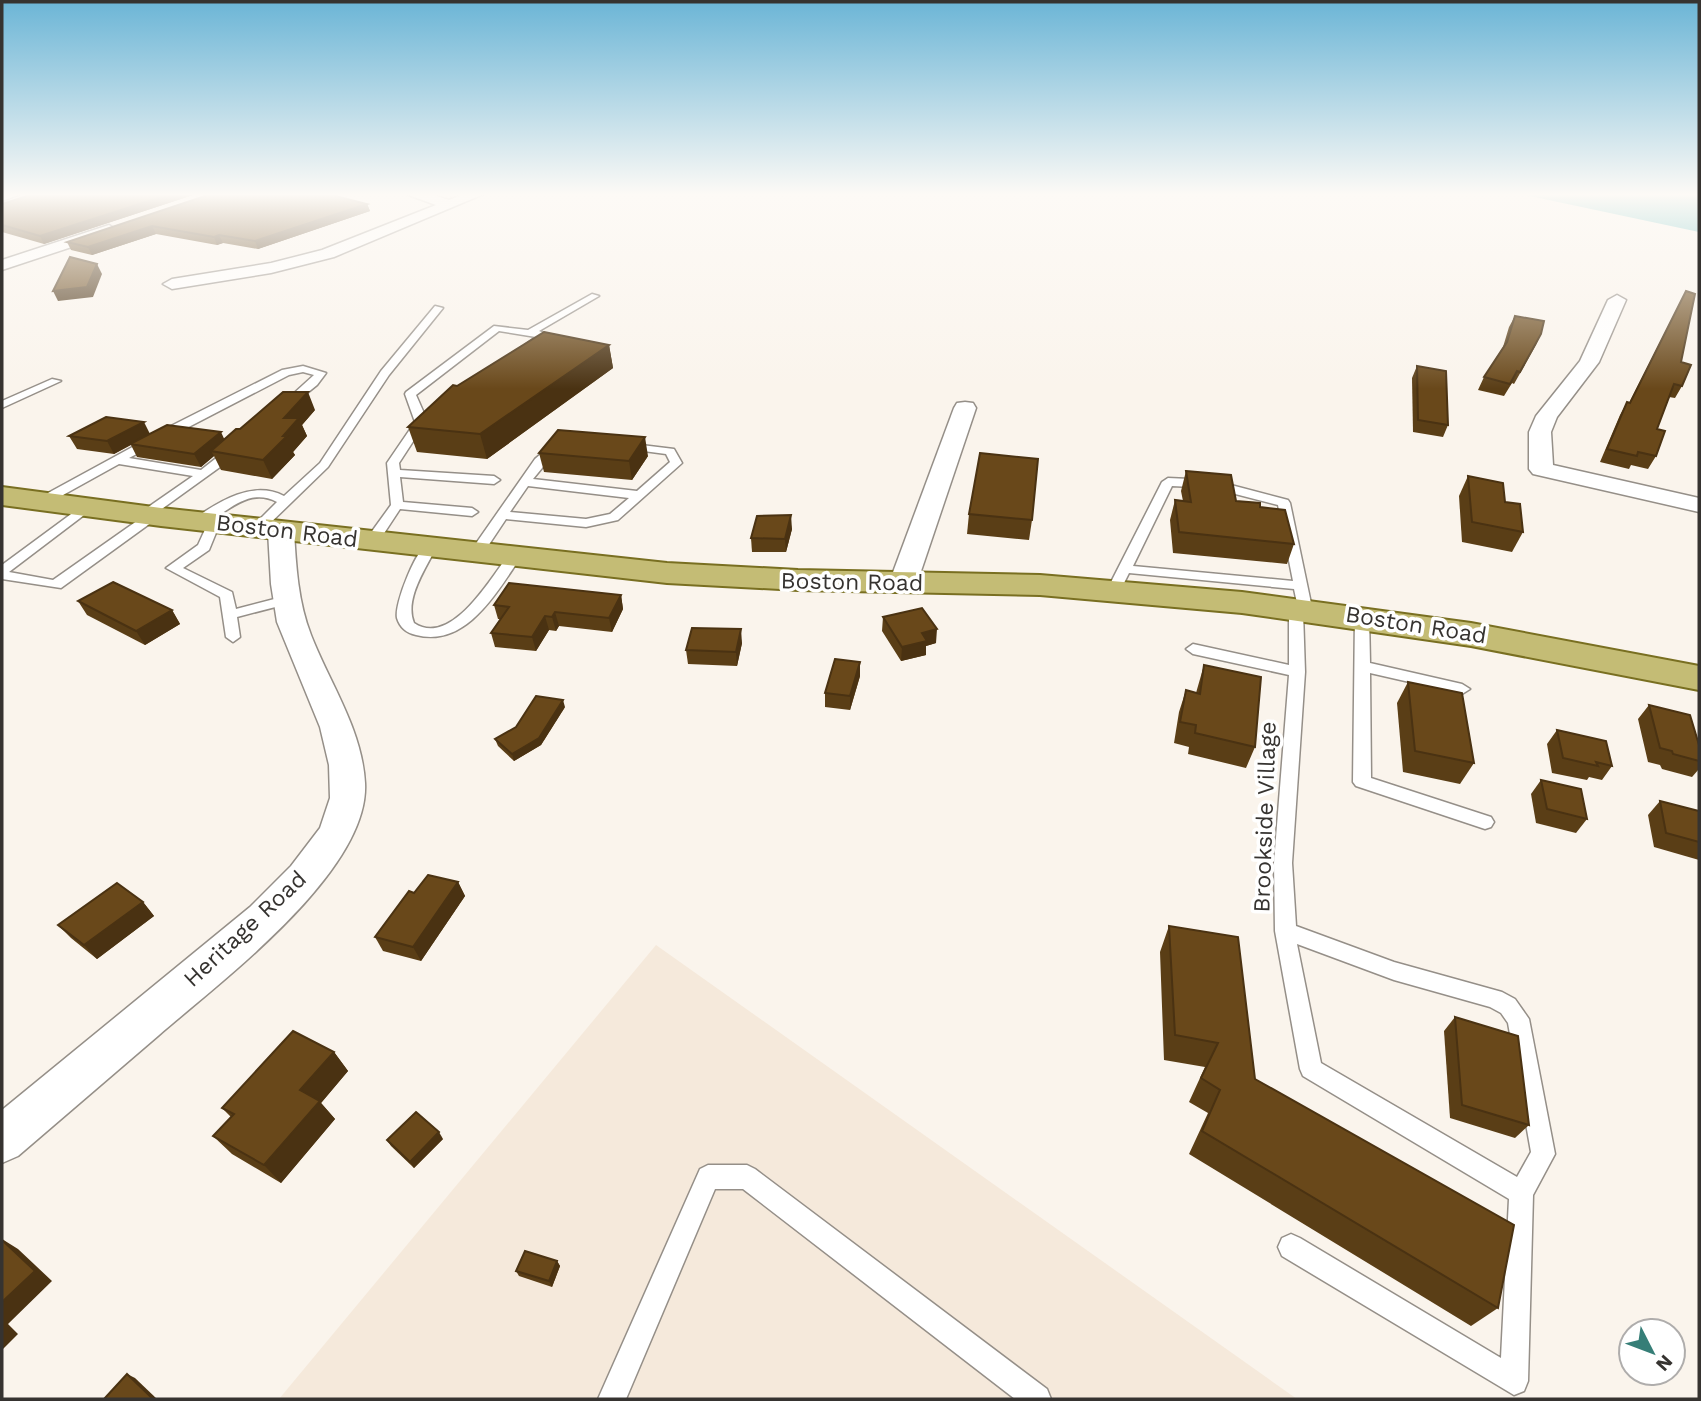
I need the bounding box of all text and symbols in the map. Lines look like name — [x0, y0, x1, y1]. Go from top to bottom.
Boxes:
street label: Boston Road — [215, 509, 359, 553]
street label: Boston Road — [780, 567, 924, 597]
street label: Boston Road — [1343, 601, 1489, 649]
street label: Brookside Village — [1248, 721, 1282, 913]
street label: Heritage Road — [178, 865, 312, 993]
north arrow — [1617, 1317, 1687, 1387]
text: N — [1651, 1350, 1678, 1376]

